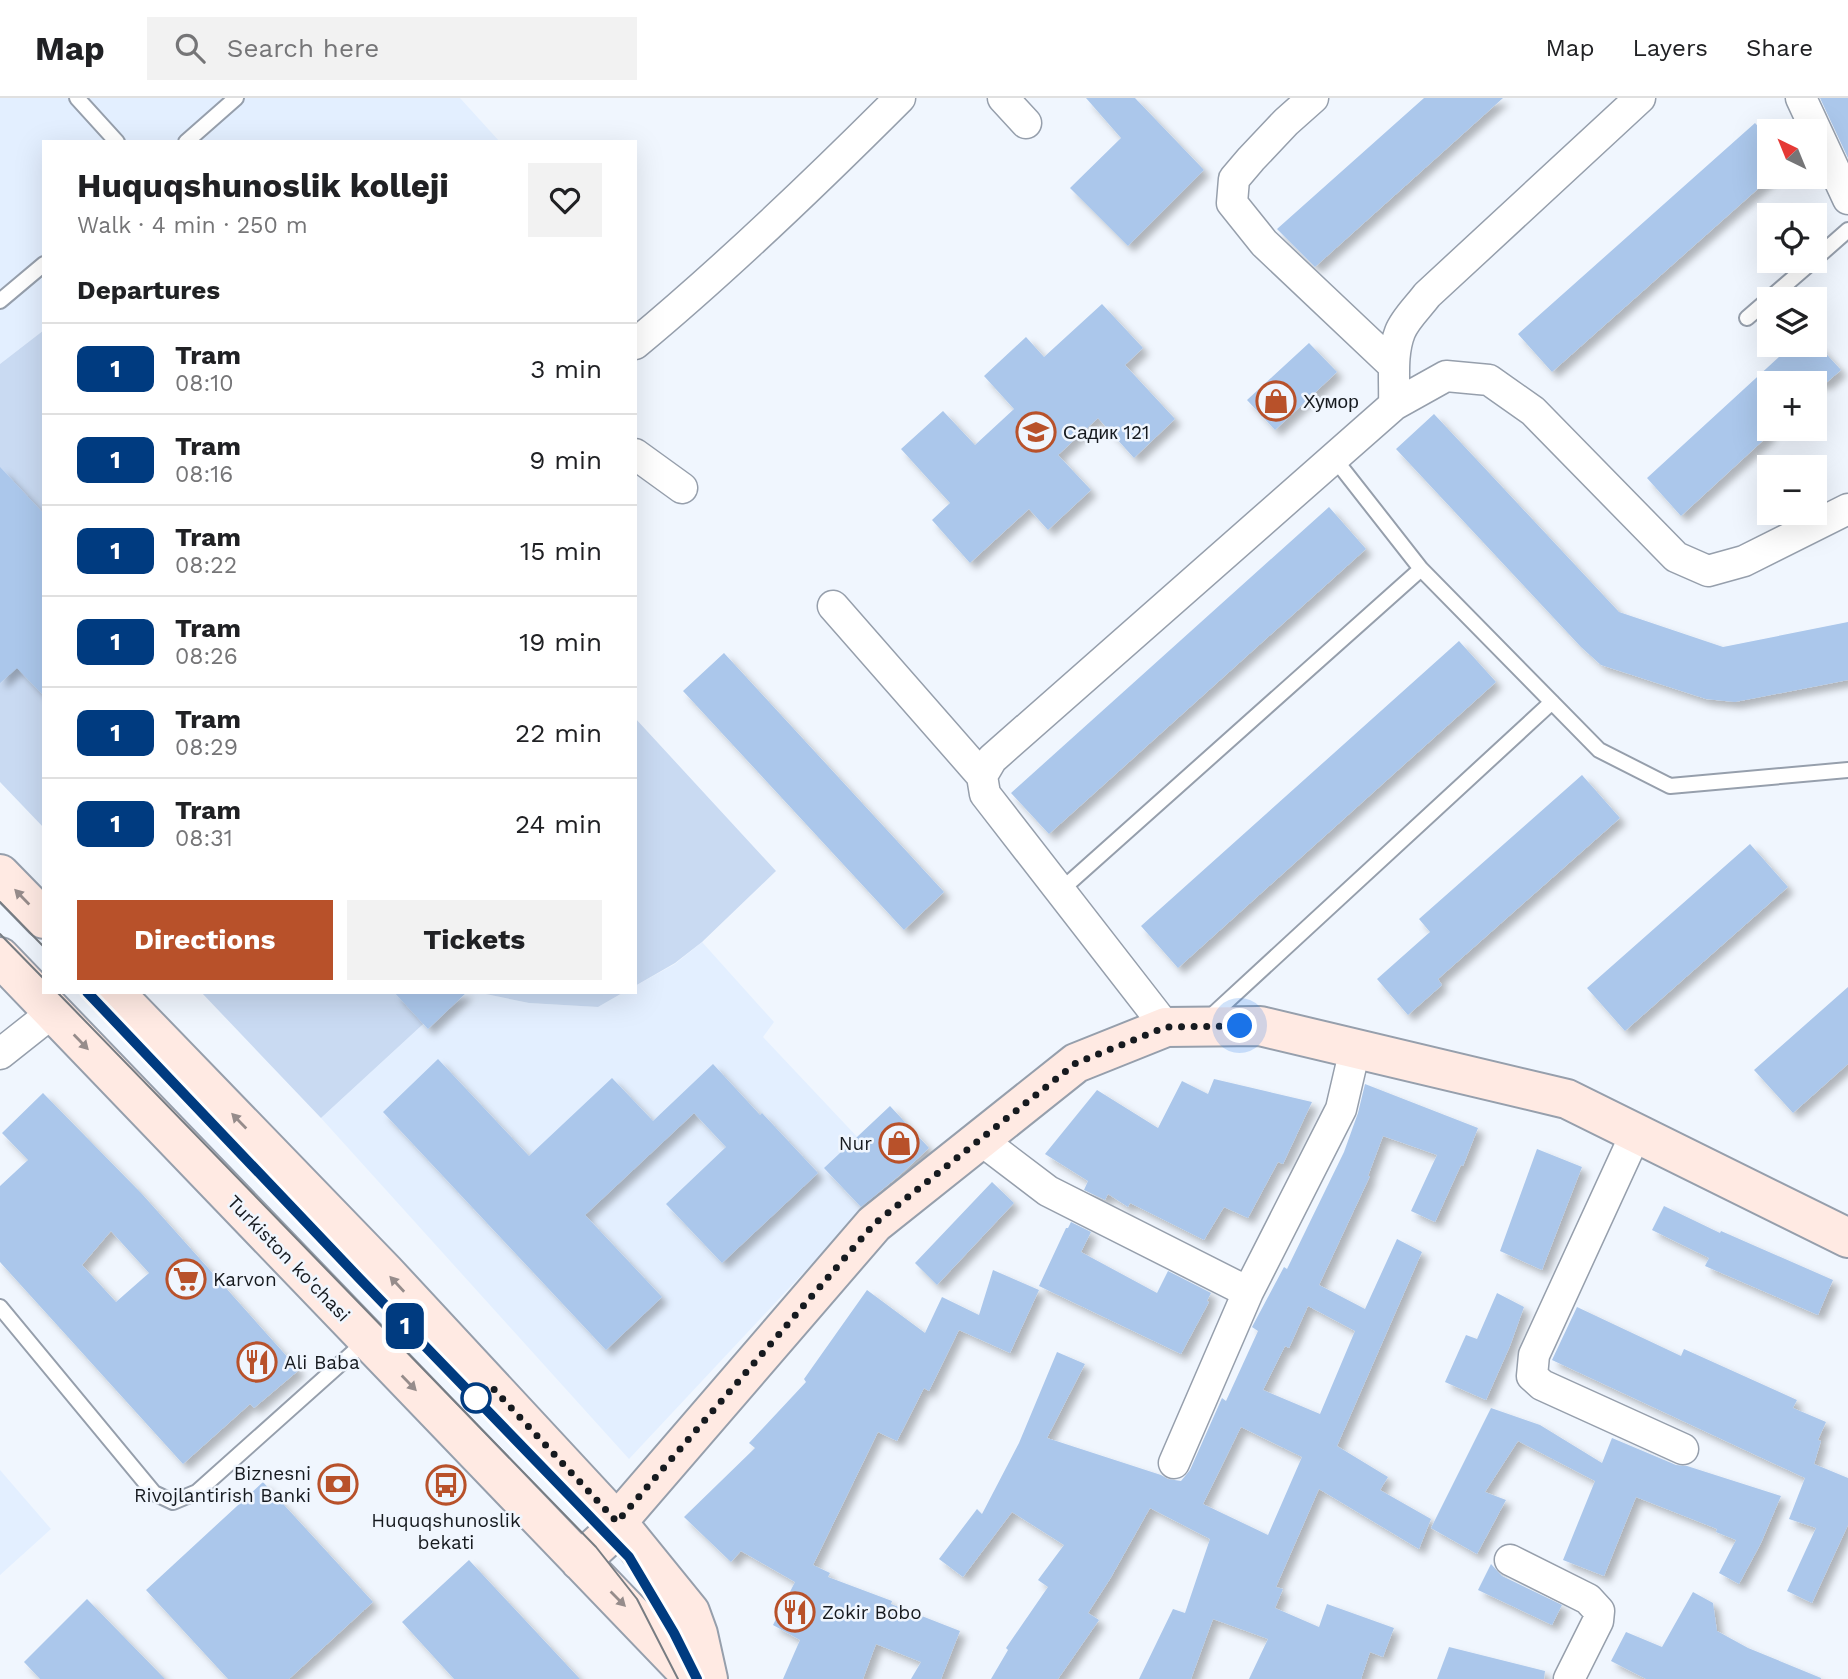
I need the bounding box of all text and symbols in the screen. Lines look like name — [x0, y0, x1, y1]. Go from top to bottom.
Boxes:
search box — [147, 17, 637, 80]
text: Map — [35, 29, 105, 68]
icon: search — [171, 29, 209, 67]
text: Search here — [227, 33, 379, 63]
text: Map — [1546, 34, 1594, 62]
text: Layers — [1632, 34, 1708, 62]
text: Share — [1746, 34, 1813, 62]
north arrow — [1757, 119, 1827, 189]
map controls — [1757, 119, 1827, 525]
button: heart — [528, 163, 602, 237]
text: Huquqshunoslik kolleji — [77, 166, 449, 205]
button: locate — [1757, 203, 1827, 273]
text: Walk · 4 min · 250 m — [77, 212, 308, 239]
text: Departures — [77, 275, 220, 305]
button: layers — [1757, 287, 1827, 357]
text: Tram — [175, 340, 241, 370]
text: 3 min — [530, 354, 602, 384]
text: 1 — [110, 355, 121, 383]
text: 08:10 — [175, 370, 234, 397]
button: + — [1757, 371, 1827, 441]
shop icon: Хумор — [1255, 380, 1297, 422]
place label: Хумор — [1303, 390, 1359, 413]
school or university icon: Садик 121 — [1015, 411, 1057, 453]
place label: Садик 121 — [1063, 421, 1150, 444]
text: Tram — [175, 431, 241, 461]
text: 9 min — [529, 445, 602, 475]
text: 1 — [110, 446, 121, 474]
button: − — [1757, 455, 1827, 525]
text: 08:16 — [175, 461, 233, 488]
text: Tram — [175, 522, 241, 552]
text: 15 min — [520, 536, 602, 566]
text: 1 — [110, 537, 121, 565]
text: 08:22 — [175, 552, 237, 579]
text: Tram — [175, 613, 241, 643]
text: 19 min — [519, 627, 602, 657]
text: 1 — [110, 628, 121, 656]
text: 08:26 — [175, 643, 238, 670]
text: Tram — [175, 704, 241, 734]
text: 22 min — [515, 718, 602, 748]
text: 1 — [110, 719, 121, 747]
text: 08:29 — [175, 734, 238, 761]
text: Tram — [175, 795, 241, 825]
text: 24 min — [515, 809, 602, 839]
text: 1 — [110, 810, 121, 838]
text: 08:31 — [175, 825, 233, 852]
one-way arrow — [14, 889, 30, 906]
button: Directions — [77, 900, 333, 980]
button: Tickets — [347, 900, 602, 980]
your location — [1222, 1008, 1257, 1043]
one-way arrow — [73, 1033, 89, 1050]
one-way arrow — [231, 1113, 247, 1130]
shop icon: Nur — [878, 1122, 920, 1164]
place label: Nur — [839, 1132, 872, 1155]
street label: Turkiston ko'chasi — [222, 1190, 355, 1326]
supermarket icon: Karvon — [165, 1258, 207, 1300]
place label: Karvon — [213, 1268, 277, 1291]
one-way arrow — [389, 1276, 405, 1293]
line badge: 1 — [382, 1303, 428, 1349]
text: 1 — [400, 1312, 410, 1340]
restaurant icon: Ali Baba — [236, 1341, 278, 1383]
place label: Ali Baba — [284, 1351, 360, 1374]
one-way arrow — [400, 1374, 417, 1391]
unlabelled marker — [461, 1383, 491, 1413]
place label: Biznesni Rivojlantirish Banki — [134, 1462, 311, 1507]
bank icon: Biznesni Rivojlantirish Banki — [317, 1463, 359, 1505]
bus stop icon: Huquqshunoslik bekati — [425, 1464, 467, 1506]
place label: Huquqshunoslik bekati — [371, 1509, 521, 1554]
one-way arrow — [609, 1590, 625, 1607]
restaurant icon: Zokir Bobo — [774, 1591, 816, 1633]
place label: Zokir Bobo — [822, 1601, 922, 1624]

